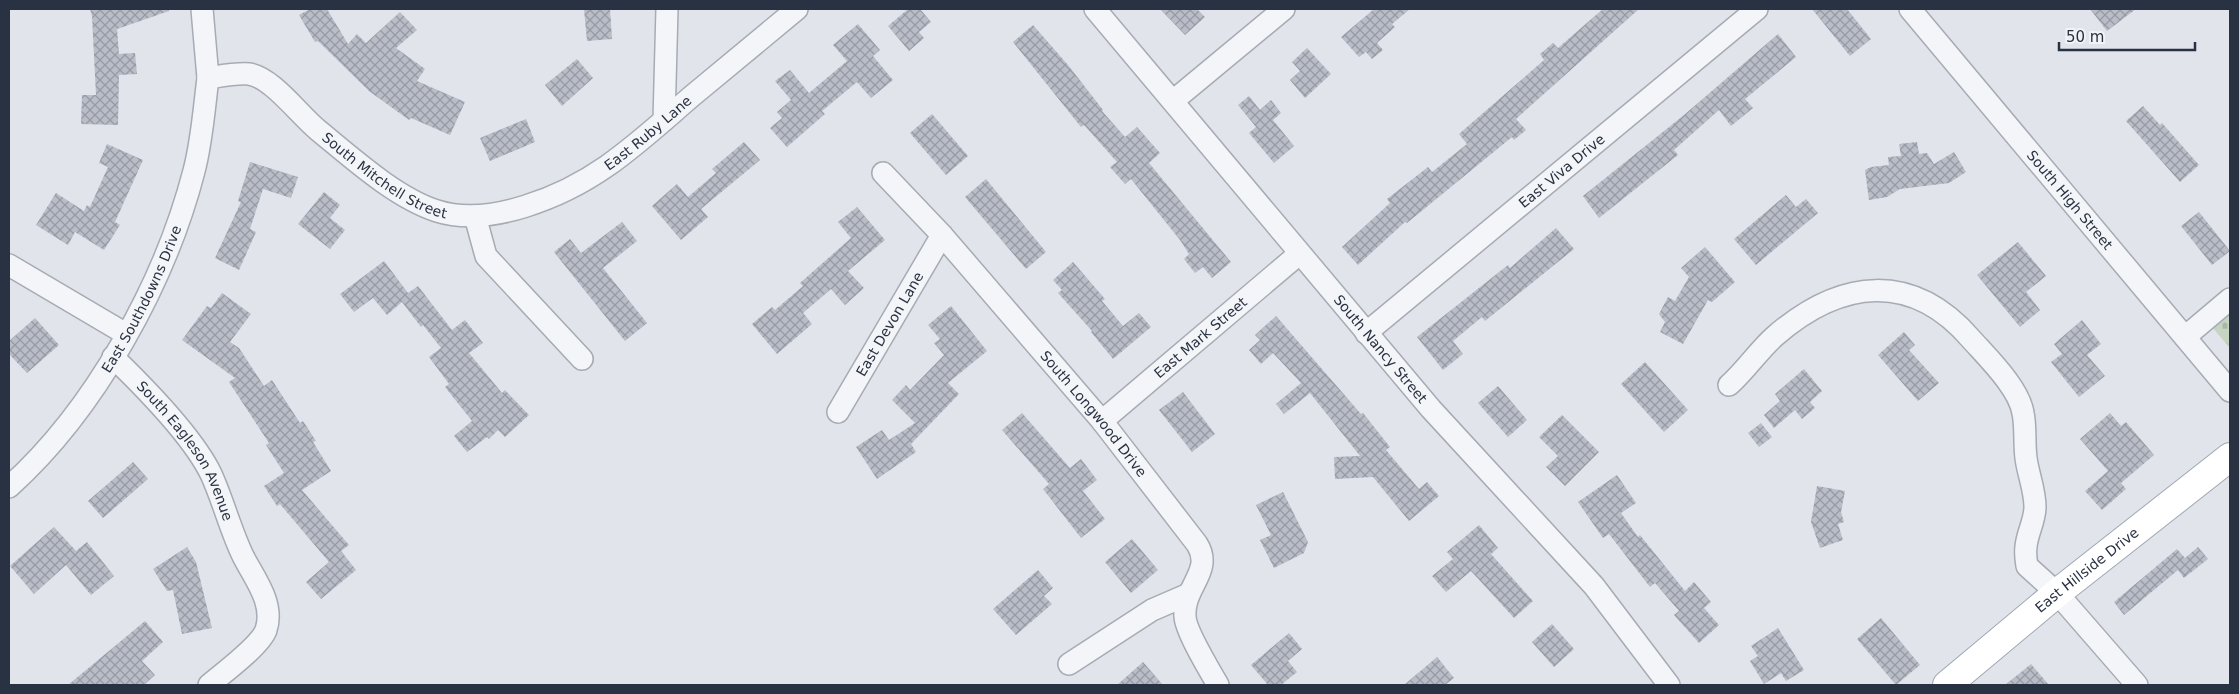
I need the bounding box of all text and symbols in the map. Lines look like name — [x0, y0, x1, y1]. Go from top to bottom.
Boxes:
scale bar — [2059, 20, 2195, 52]
text: 50 m — [2066, 28, 2104, 46]
street label: East Ruby Lane — [601, 92, 695, 173]
street label: South Mitchell Street — [319, 129, 449, 221]
street label: East Viva Drive — [1515, 131, 1608, 211]
street label: South High Street — [2024, 147, 2116, 253]
street label: East Southdowns Drive — [98, 223, 184, 376]
street label: East Devon Lane — [853, 269, 927, 379]
street label: South Nancy Street — [1331, 292, 1431, 407]
street label: East Mark Street — [1151, 294, 1250, 381]
street label: South Longwood Drive — [1037, 347, 1150, 480]
street label: South Eagleson Avenue — [134, 378, 236, 523]
street label: East Hillside Drive — [2032, 524, 2142, 616]

